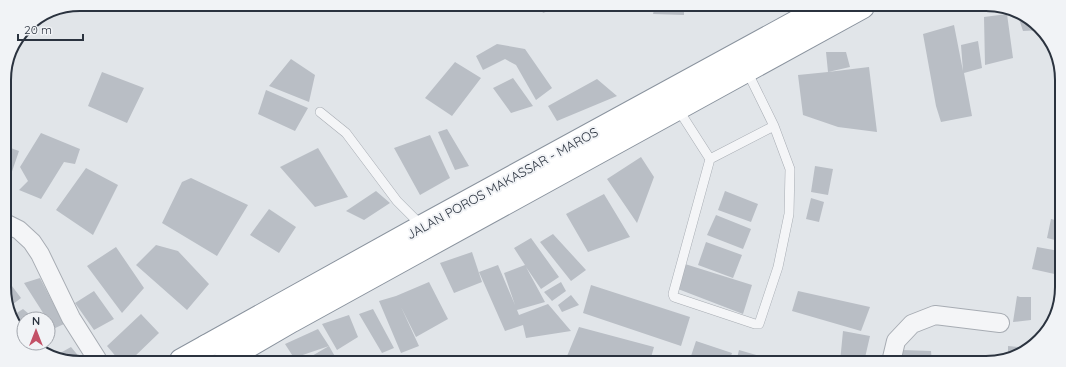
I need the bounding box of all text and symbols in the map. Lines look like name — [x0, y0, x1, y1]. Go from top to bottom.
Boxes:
scale bar — [18, 16, 83, 42]
text: 20 m — [24, 22, 52, 37]
street label: JALAN POROS MAKASSAR - MAROS — [404, 124, 600, 242]
north arrow — [16, 311, 56, 351]
text: N — [32, 314, 40, 328]

